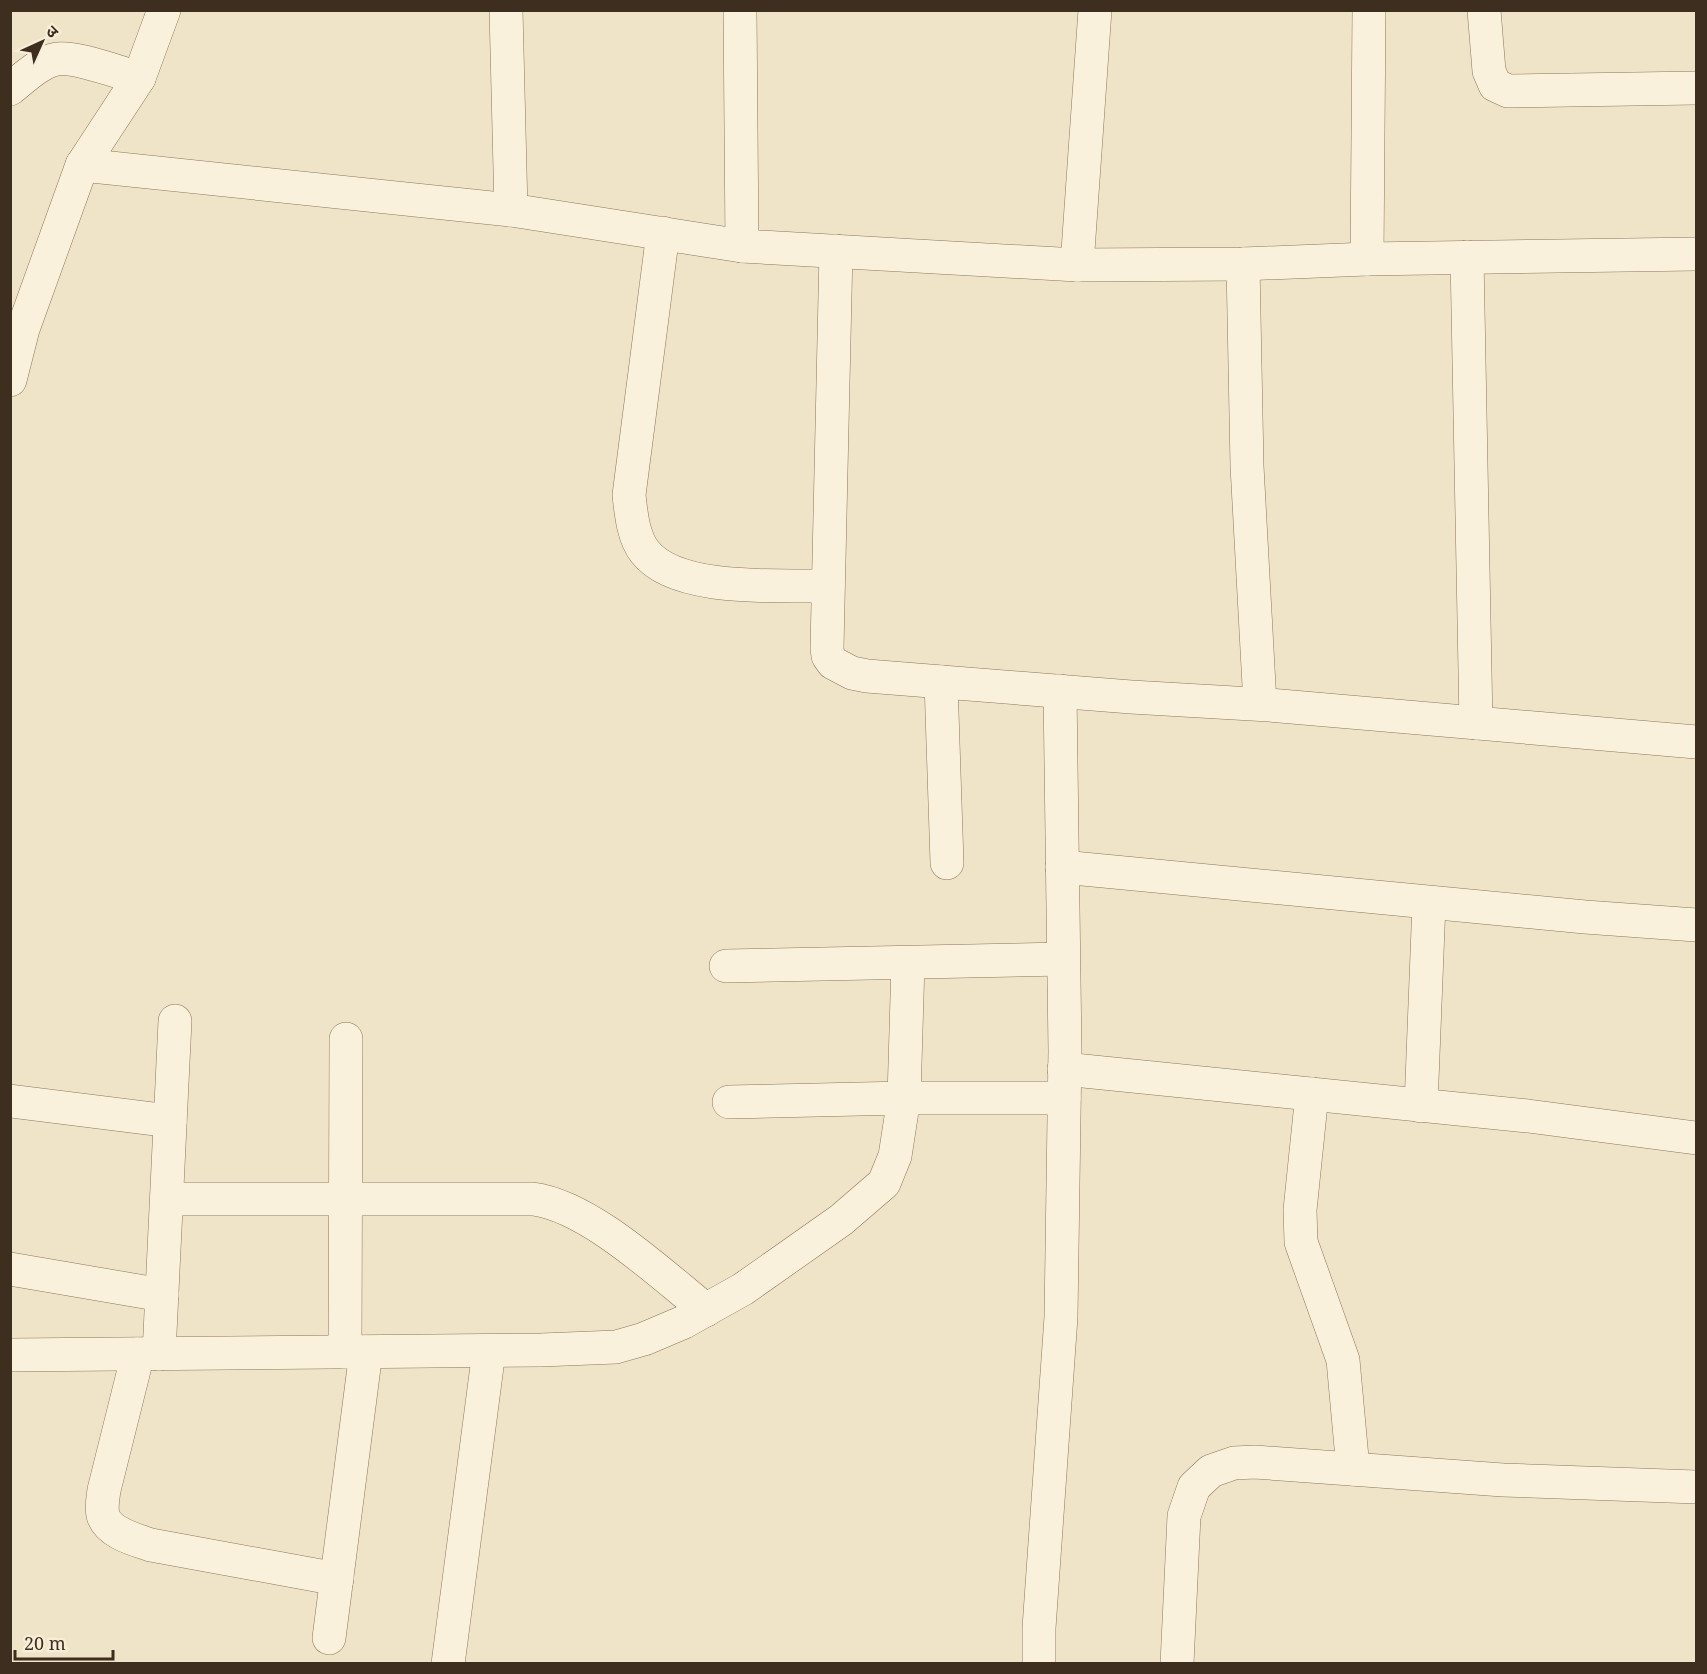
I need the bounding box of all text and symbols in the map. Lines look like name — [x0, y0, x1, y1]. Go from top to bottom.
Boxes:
north arrow — [12, 12, 72, 72]
text: उ — [42, 20, 64, 43]
scale bar — [15, 1623, 112, 1661]
text: 20 m — [24, 1631, 66, 1655]

